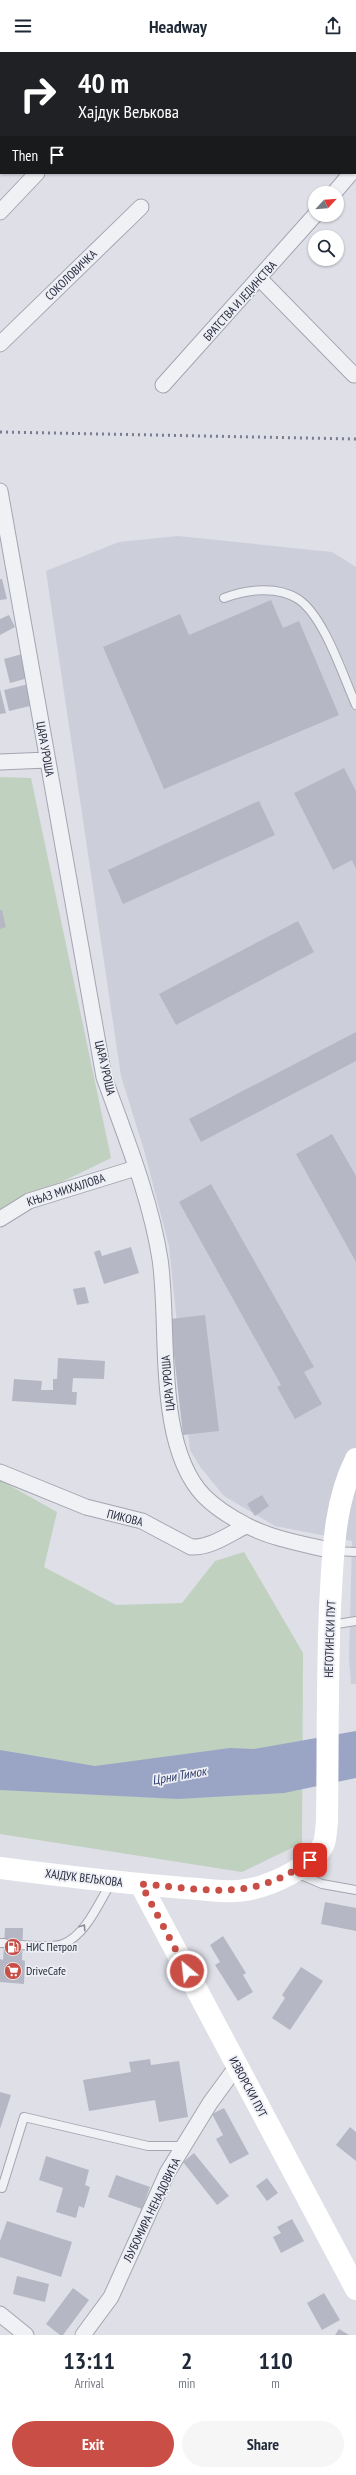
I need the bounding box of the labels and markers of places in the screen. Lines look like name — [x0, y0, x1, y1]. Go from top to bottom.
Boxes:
pin — [293, 1843, 327, 1877]
fuel station icon: НИС Петрол — [3, 1937, 23, 1957]
place label: НИС Петрол — [26, 1939, 77, 1954]
supermarket icon: DriveCafe — [3, 1961, 23, 1981]
place label: DriveCafe — [26, 1963, 66, 1978]

